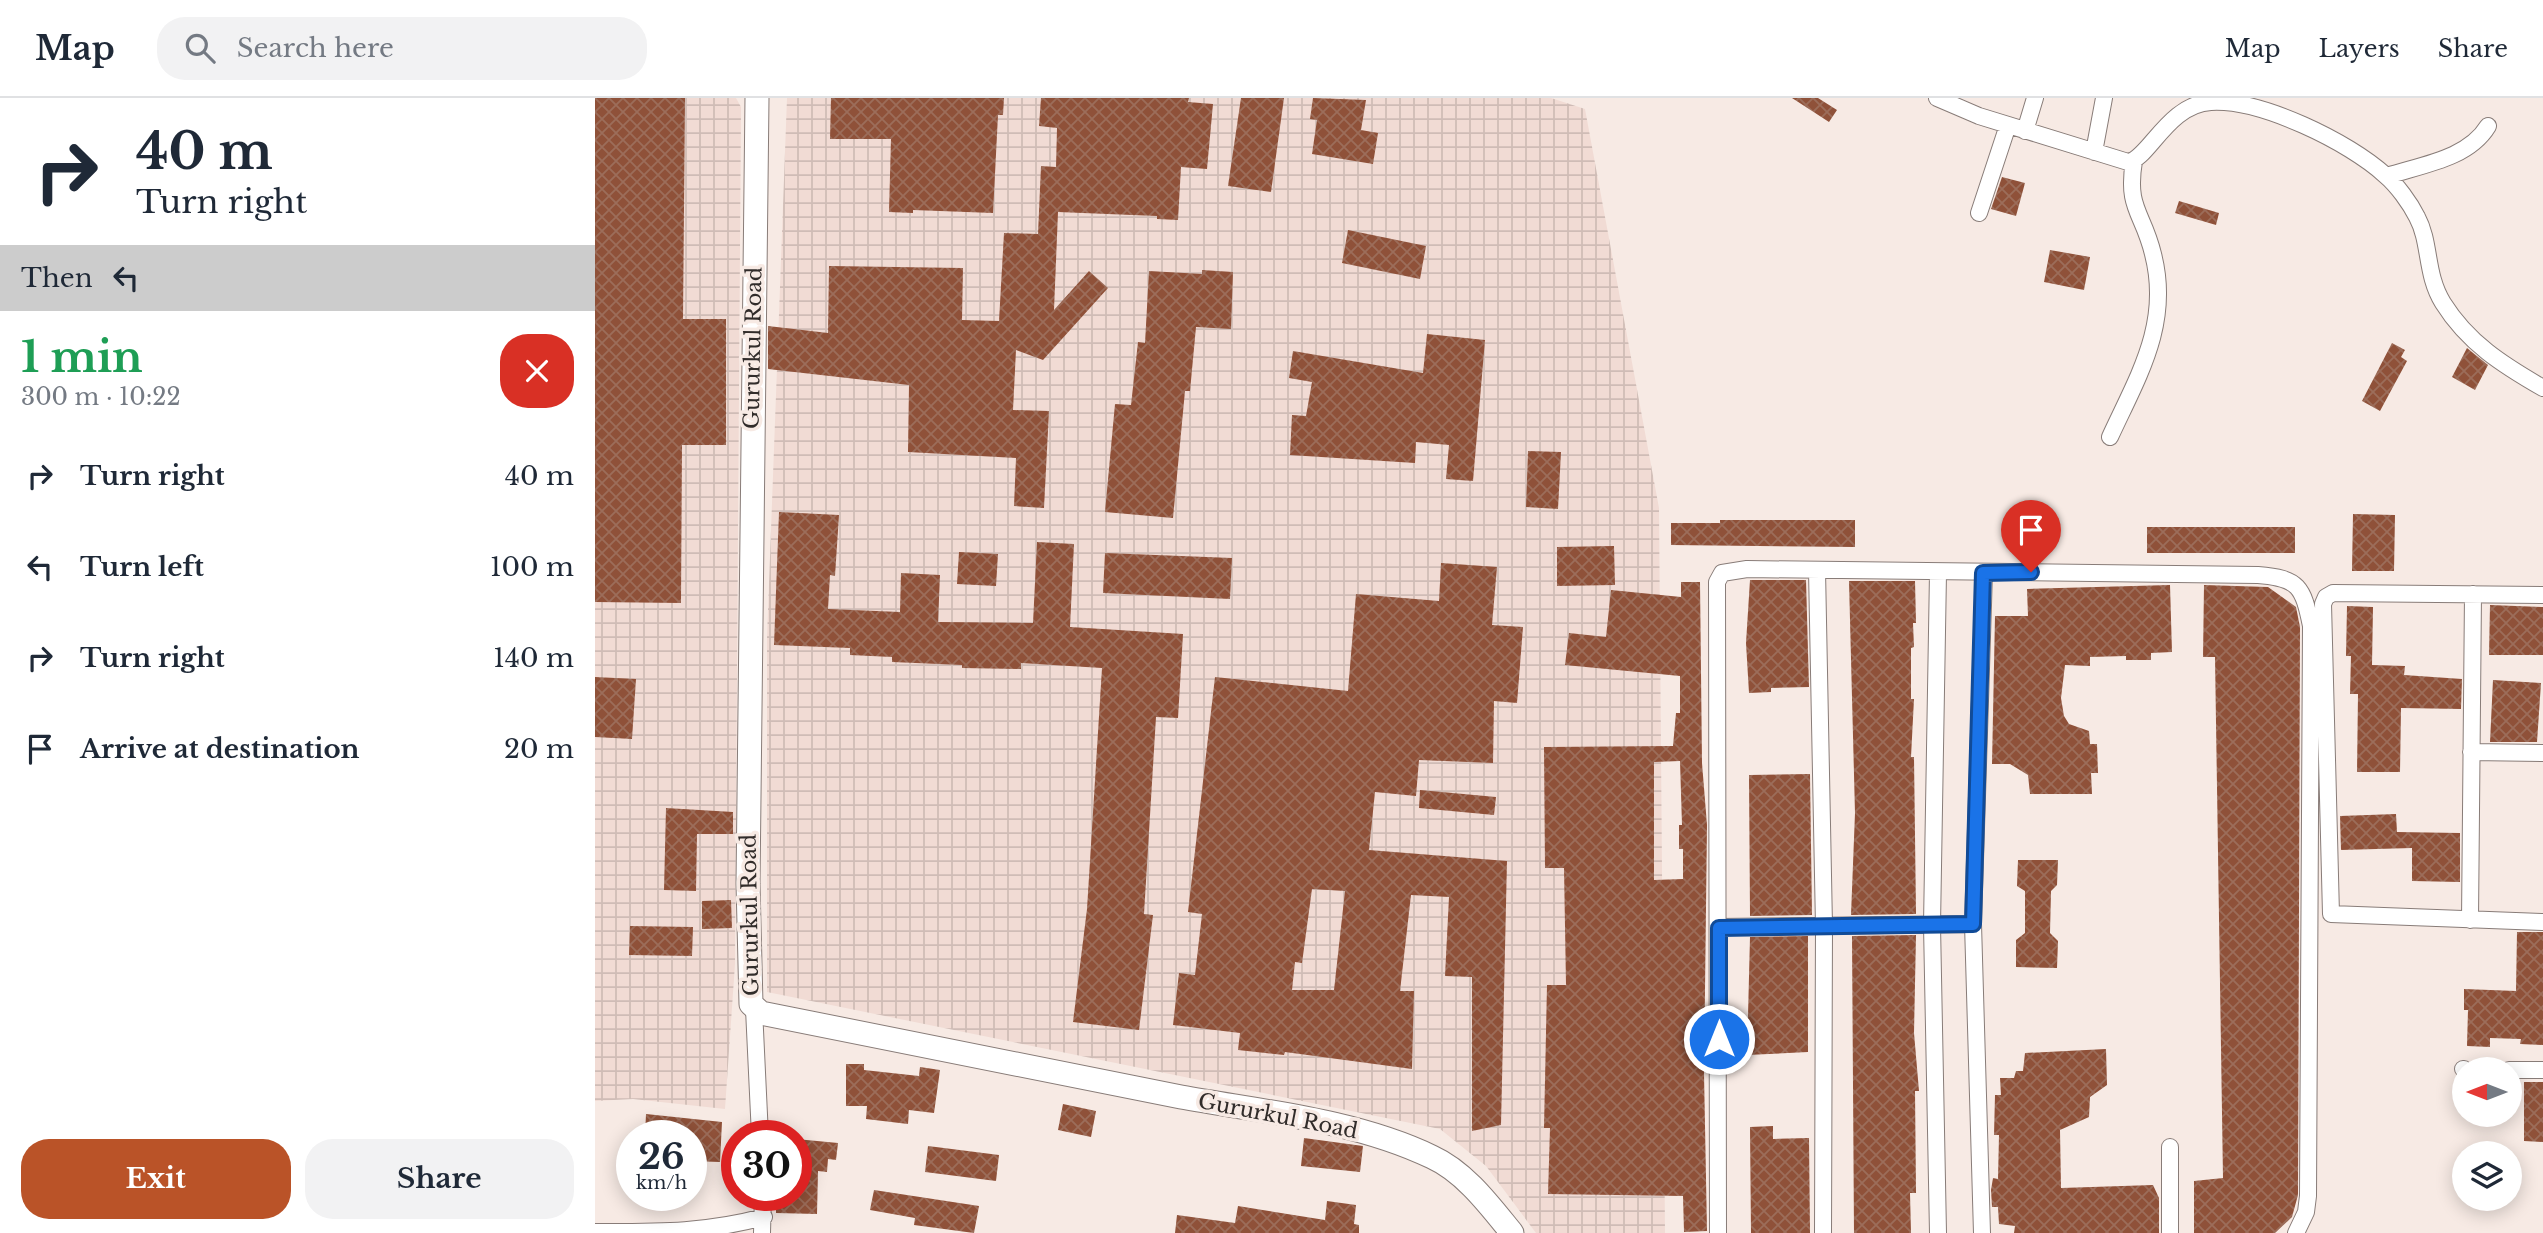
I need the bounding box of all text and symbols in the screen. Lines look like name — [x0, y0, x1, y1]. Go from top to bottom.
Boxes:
search box — [157, 17, 647, 80]
text: Map — [35, 28, 115, 69]
icon: search — [181, 29, 219, 67]
text: Search here — [237, 32, 394, 64]
text: Map — [2225, 34, 2281, 63]
text: Layers — [2319, 34, 2400, 63]
text: Share — [2438, 34, 2508, 63]
text: 40 m — [136, 121, 273, 182]
icon: right — [21, 126, 112, 217]
text: Turn right — [136, 182, 307, 222]
icon: left — [107, 259, 145, 297]
text: Then — [21, 262, 93, 294]
street label: Gururkul Road — [739, 267, 767, 429]
text: 1 min — [21, 331, 143, 383]
button: close — [500, 334, 574, 408]
text: 300 m · 10:22 — [21, 383, 181, 411]
icon: right — [21, 457, 59, 495]
text: Turn right — [80, 460, 225, 492]
text: 40 m — [505, 460, 574, 492]
pin — [2001, 500, 2061, 572]
icon: arrive — [2012, 511, 2050, 549]
icon: left — [21, 548, 59, 586]
text: Turn left — [80, 551, 204, 583]
text: 100 m — [490, 551, 574, 583]
icon: right — [21, 639, 59, 677]
text: Turn right — [80, 642, 225, 674]
text: 140 m — [493, 642, 574, 674]
icon: arrive — [21, 730, 59, 768]
text: Arrive at destination — [80, 733, 360, 765]
text: 20 m — [504, 733, 574, 765]
street label: Gururkul Road — [736, 834, 764, 996]
position arrow — [1682, 1002, 1756, 1076]
north arrow — [2452, 1057, 2522, 1127]
map controls — [2452, 1057, 2522, 1211]
street label: Gururkul Road — [1196, 1088, 1360, 1144]
speed limit sign: 30 — [721, 1120, 812, 1211]
text: 26 — [638, 1135, 685, 1178]
button: Exit — [21, 1139, 291, 1219]
button: Share — [305, 1139, 574, 1219]
button: layers — [2452, 1141, 2522, 1211]
text: km/h — [636, 1172, 687, 1194]

